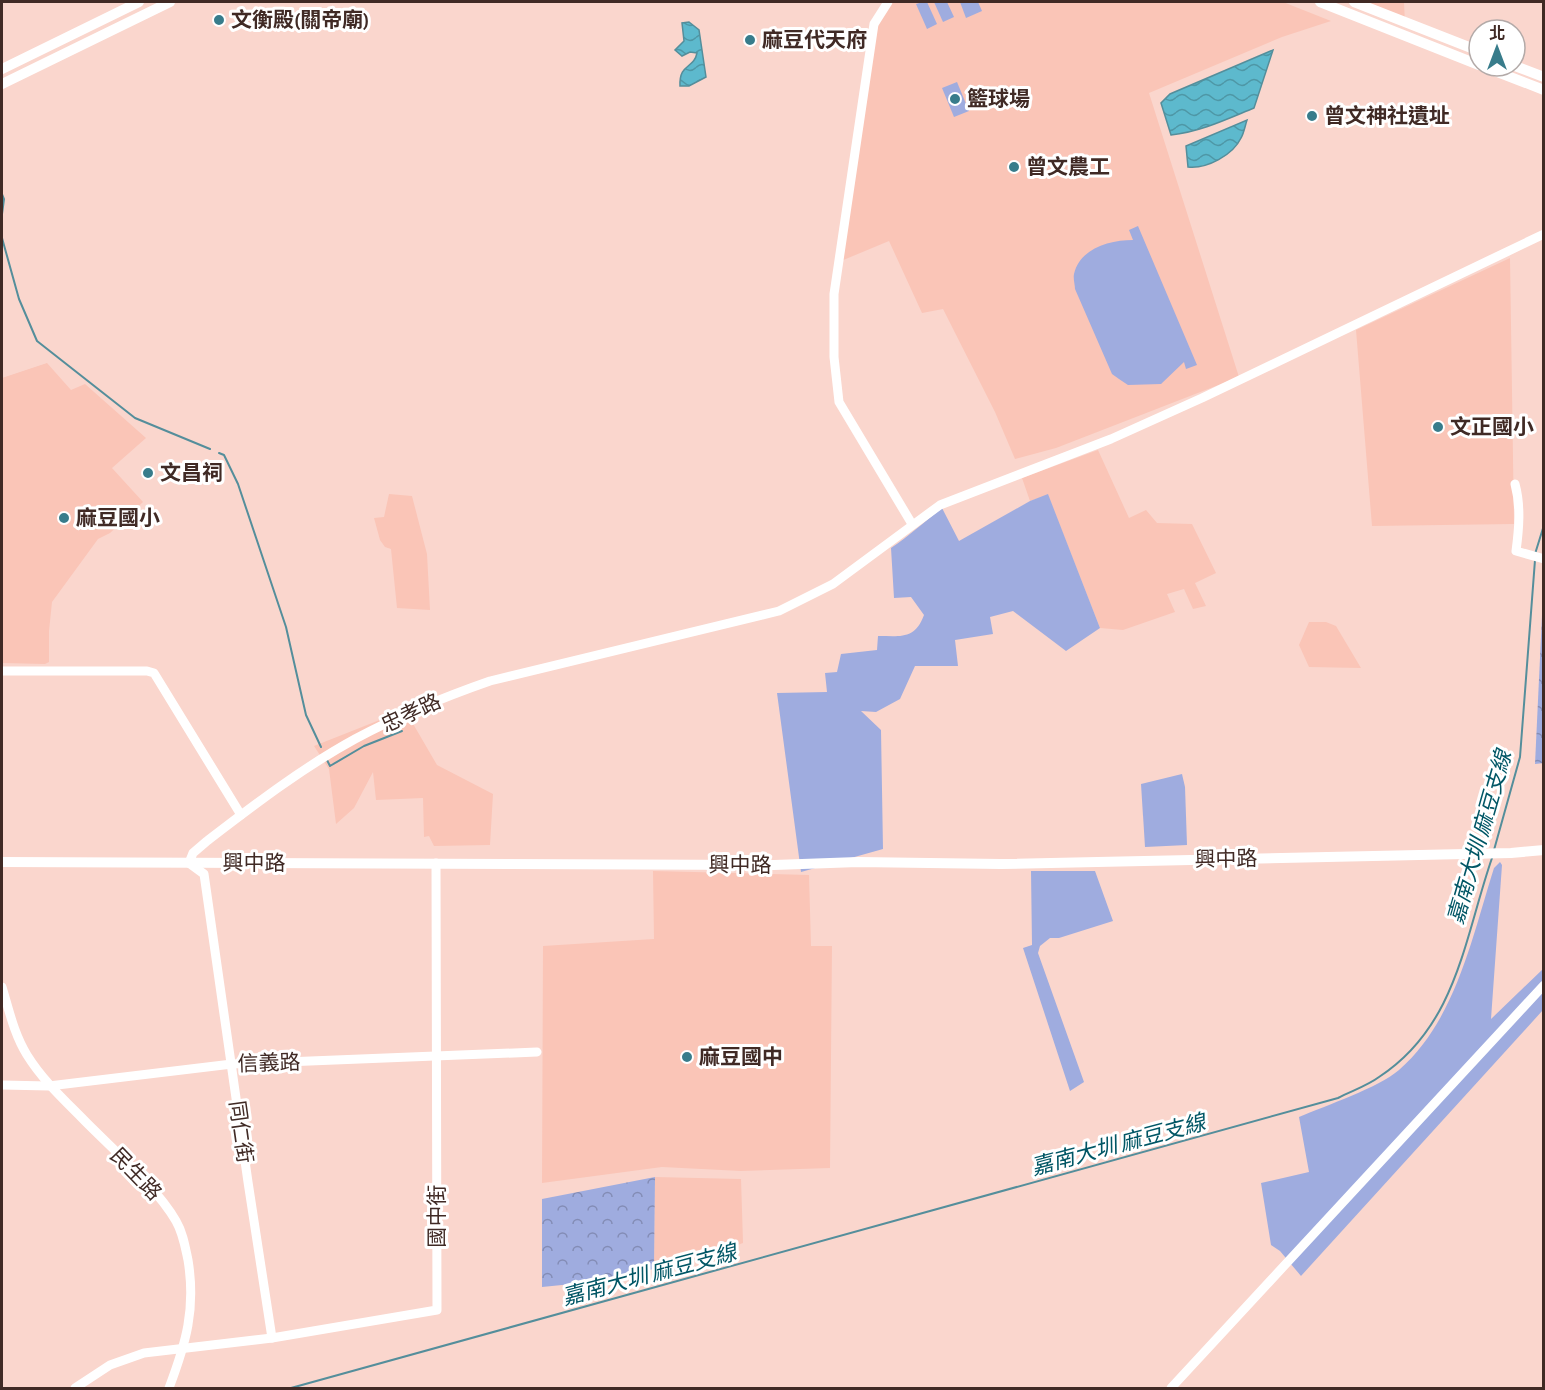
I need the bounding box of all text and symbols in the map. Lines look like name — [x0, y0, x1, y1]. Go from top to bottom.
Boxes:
place label: 文衡殿(關帝廟) — [231, 8, 370, 31]
marker: 文衡殿(關帝廟) — [212, 13, 226, 27]
north arrow — [1467, 18, 1527, 78]
text: 北 — [1489, 25, 1505, 42]
place label: 麻豆代天府 — [762, 28, 867, 51]
marker: 麻豆代天府 — [743, 33, 757, 47]
place label: 籃球場 — [967, 87, 1030, 110]
marker: 籃球場 — [948, 92, 962, 106]
place label: 曾文神社遺址 — [1324, 104, 1450, 127]
marker: 曾文神社遺址 — [1305, 109, 1319, 123]
place label: 曾文農工 — [1026, 155, 1110, 178]
marker: 曾文農工 — [1007, 160, 1021, 174]
place label: 文正國小 — [1450, 415, 1534, 438]
marker: 文正國小 — [1431, 420, 1445, 434]
place label: 文昌祠 — [160, 461, 223, 484]
marker: 文昌祠 — [141, 466, 155, 480]
place label: 麻豆國小 — [76, 507, 160, 529]
marker: 麻豆國小 — [57, 511, 71, 525]
street label: 忠孝路 — [378, 690, 444, 736]
water label: 嘉南大圳 麻豆支線 — [1444, 745, 1516, 926]
street label: 興中路 — [1194, 847, 1258, 871]
street label: 興中路 — [223, 852, 286, 874]
street label: 興中路 — [709, 854, 772, 876]
place label: 麻豆國中 — [699, 1046, 783, 1068]
marker: 麻豆國中 — [680, 1050, 694, 1064]
street label: 信義路 — [237, 1051, 301, 1075]
street label: 同仁街 — [226, 1099, 256, 1165]
water label: 嘉南大圳 麻豆支線 — [1029, 1109, 1211, 1179]
street label: 民生路 — [106, 1144, 166, 1204]
street label: 國中街 — [426, 1185, 448, 1248]
water label: 嘉南大圳 麻豆支線 — [560, 1239, 742, 1309]

